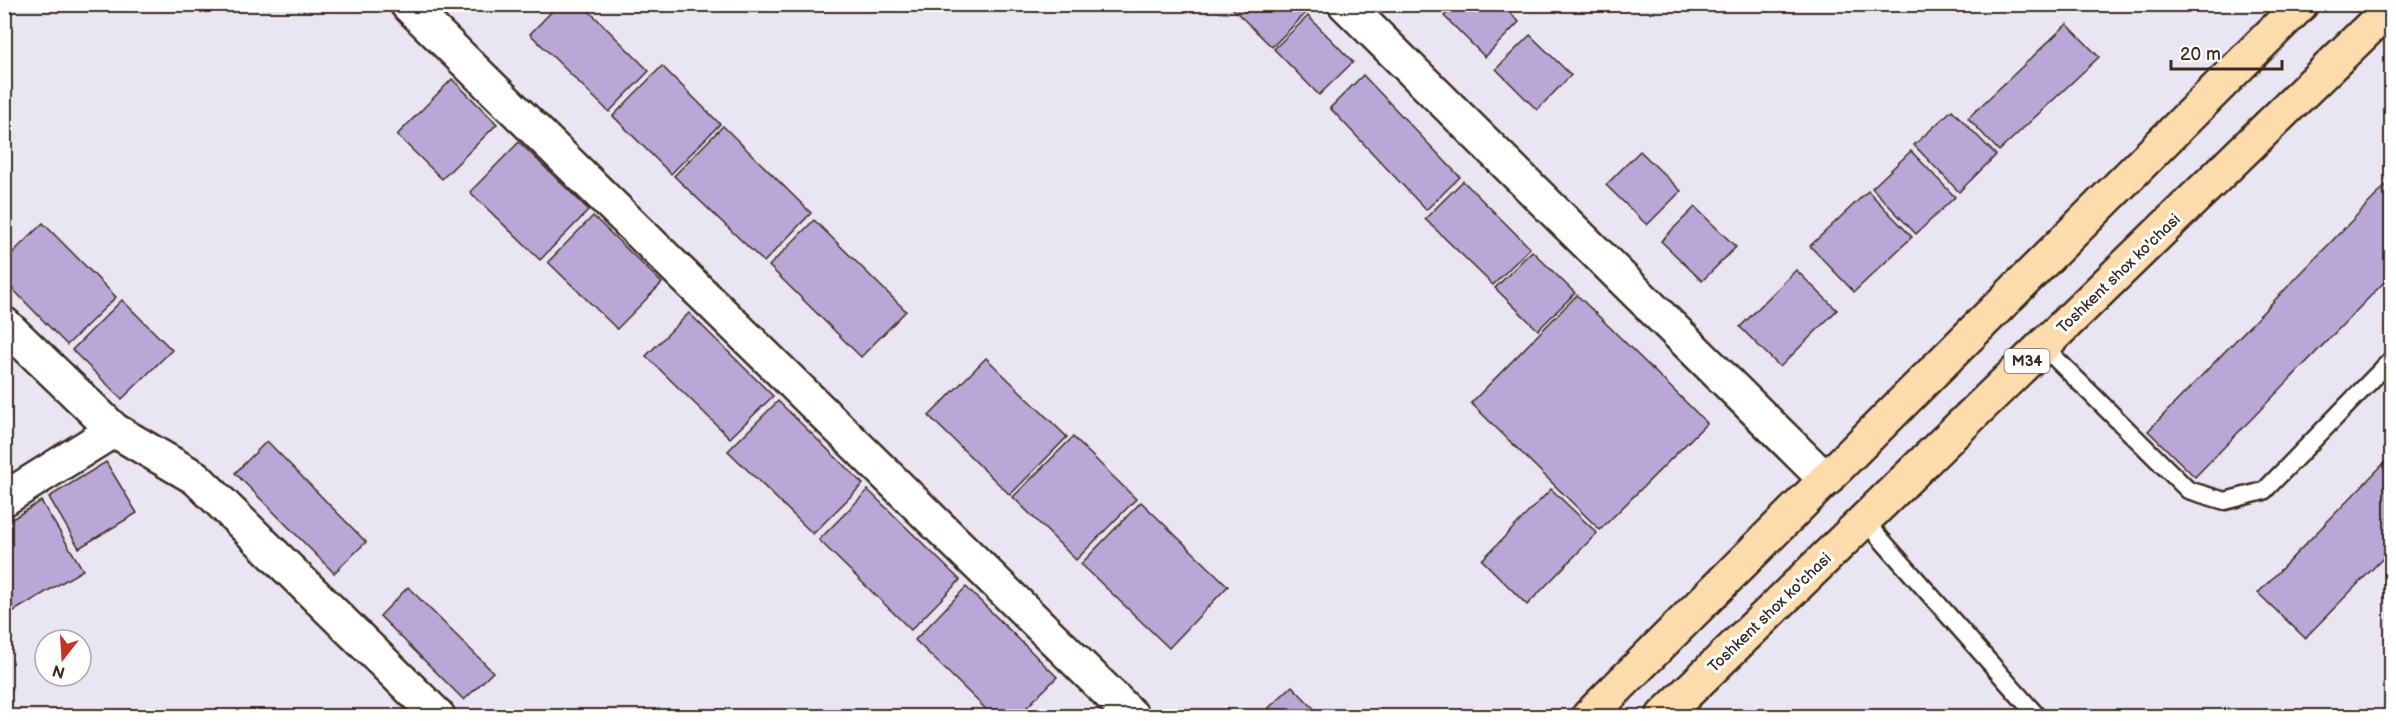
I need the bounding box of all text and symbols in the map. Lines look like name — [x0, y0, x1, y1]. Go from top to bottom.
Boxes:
scale bar — [2171, 33, 2282, 71]
text: 20 m — [2180, 44, 2221, 65]
street label: Toshkent shox ko'chasi — [2053, 210, 2185, 338]
road number: M34 — [2004, 349, 2050, 373]
street label: Toshkent shox ko'chasi — [1704, 549, 1836, 677]
north arrow — [33, 628, 93, 688]
text: N — [51, 660, 68, 682]

